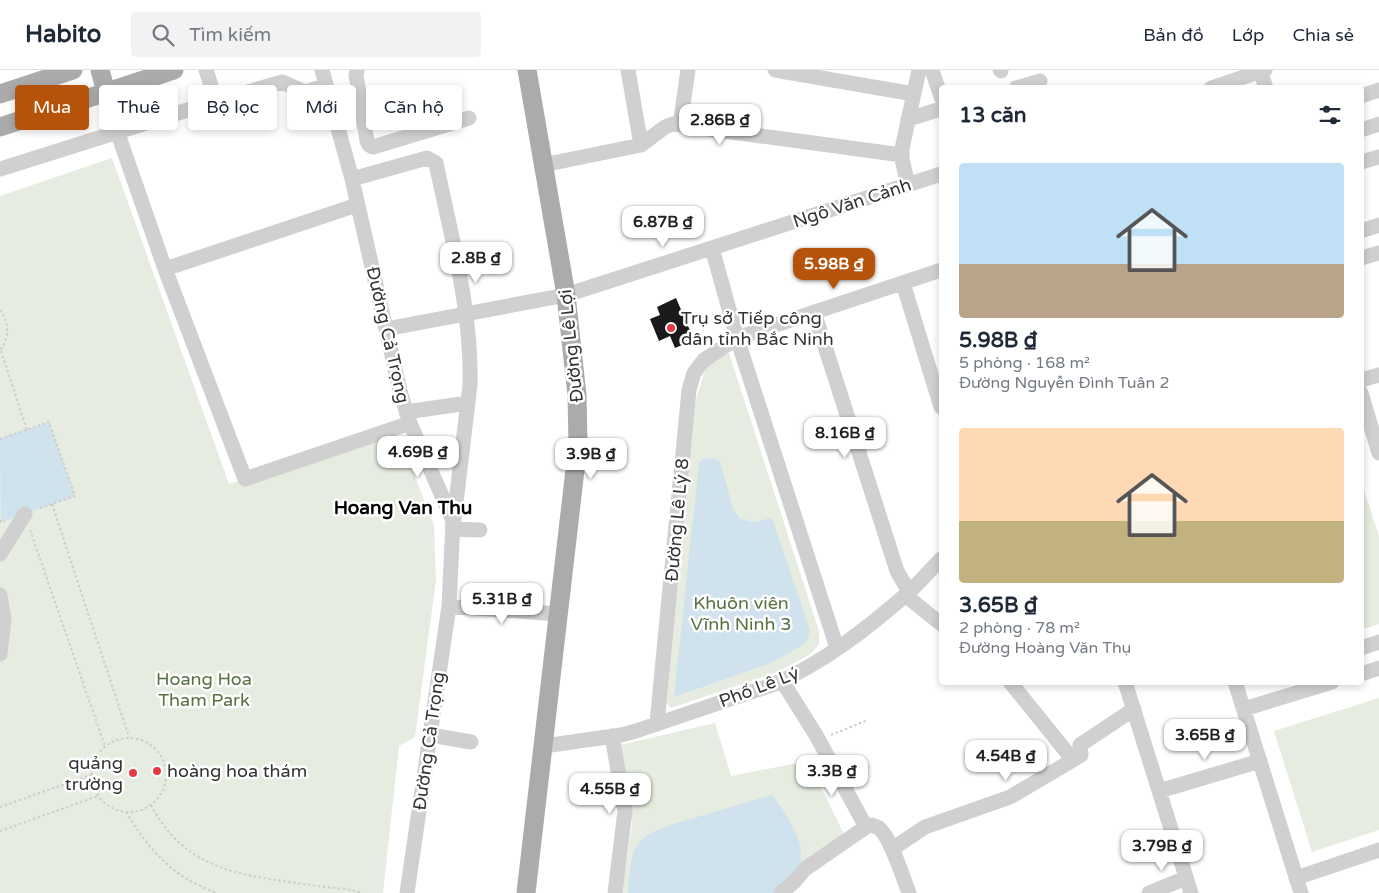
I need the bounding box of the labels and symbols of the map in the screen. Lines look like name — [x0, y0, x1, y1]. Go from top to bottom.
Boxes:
pin: 2.86B ₫ — [674, 104, 766, 146]
street label: Ngô Văn Cảnh — [790, 174, 914, 232]
pin: 6.87B ₫ — [617, 206, 709, 248]
pin: 2.8B ₫ — [435, 242, 517, 284]
pin: 5.98B ₫ — [788, 248, 880, 290]
street label: Đường Cả Trọng — [362, 264, 414, 406]
street label: Đường Lê Lợi — [554, 288, 588, 404]
place label: Trụ sở Tiếp công dân tỉnh Bắc Ninh — [681, 307, 834, 350]
marker: Trụ sở Tiếp công dân tỉnh Bắc Ninh — [665, 322, 677, 334]
pin: 8.16B ₫ — [799, 416, 891, 459]
pin: 4.69B ₫ — [372, 436, 464, 478]
pin: 3.9B ₫ — [550, 438, 632, 480]
street label: Đường Lê Lý 8 — [661, 457, 693, 583]
district label: Hoang Van Thu — [334, 497, 472, 520]
pin: 5.31B ₫ — [456, 582, 548, 625]
park label: Khuôn viên Vĩnh Ninh 3 — [691, 592, 791, 635]
street label: Phố Lê Lý — [716, 662, 802, 712]
park label: Hoang Hoa Tham Park — [156, 668, 252, 711]
street label: Đường Cả Trọng — [408, 670, 450, 812]
pin: 3.65B ₫ — [1159, 718, 1251, 761]
pin: 4.54B ₫ — [960, 740, 1052, 782]
place label: quảng trường — [65, 752, 123, 795]
pin: 3.3B ₫ — [791, 754, 873, 797]
place label: hoàng hoa thám — [167, 760, 307, 782]
marker: hoàng hoa thám — [151, 765, 163, 777]
marker: quảng trường — [127, 767, 139, 779]
pin: 4.55B ₫ — [564, 772, 656, 815]
pin: 3.79B ₫ — [1116, 830, 1208, 872]

